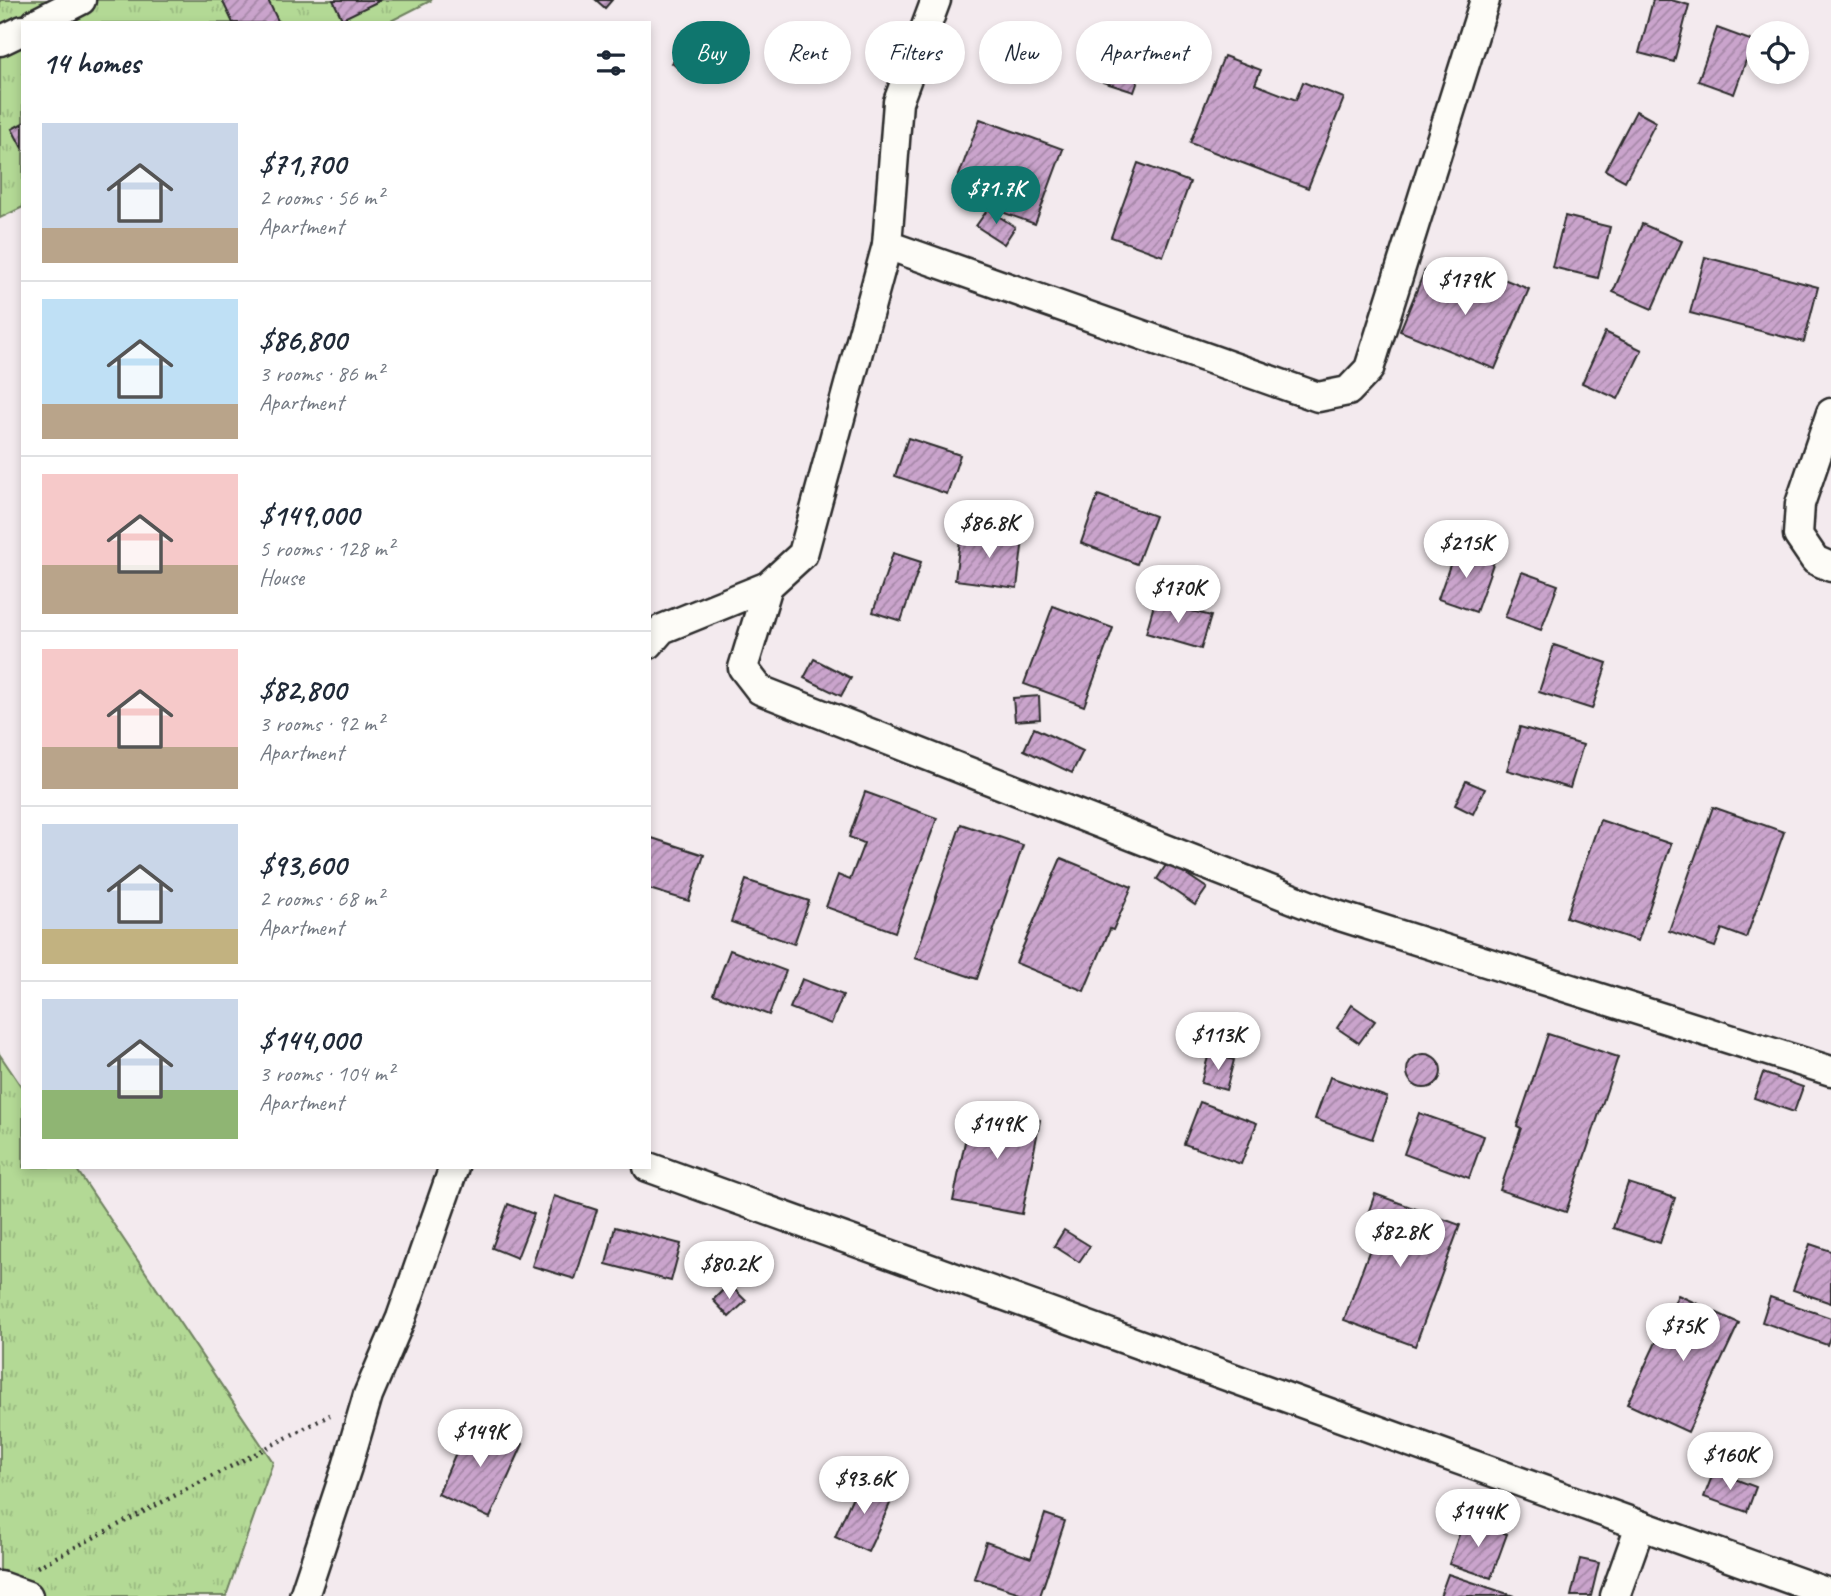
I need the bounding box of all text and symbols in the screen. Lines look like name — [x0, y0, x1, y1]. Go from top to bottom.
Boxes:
chip: Buy — [672, 21, 750, 84]
chip: Rent — [764, 21, 851, 84]
chip: Filters — [865, 21, 965, 84]
chip: New — [979, 21, 1062, 84]
chip: Apartment — [1076, 21, 1212, 84]
map controls — [1746, 21, 1809, 84]
button: locate — [1746, 21, 1809, 84]
text: 14 homes — [42, 44, 140, 82]
icon: filters — [592, 44, 630, 82]
text: $71,700 — [259, 145, 346, 183]
icon: home — [98, 151, 182, 235]
pin: $71.7K — [939, 166, 1053, 226]
text: $71.7K — [967, 174, 1025, 203]
text: 2 rooms · 56 m² — [259, 183, 383, 212]
text: Apartment — [259, 212, 344, 241]
pin: $179K — [1416, 258, 1514, 317]
text: $179K — [1439, 265, 1491, 294]
text: $86,800 — [259, 321, 347, 359]
icon: home — [98, 327, 182, 411]
text: 3 rooms · 86 m² — [259, 359, 383, 388]
text: Apartment — [259, 388, 344, 417]
text: $149,000 — [259, 496, 359, 534]
pin: $86.8K — [932, 500, 1046, 560]
icon: home — [98, 502, 182, 586]
text: $86.8K — [960, 508, 1018, 537]
pin: $215K — [1417, 520, 1515, 580]
text: $215K — [1440, 528, 1492, 557]
text: 5 rooms · 128 m² — [259, 534, 394, 563]
text: House — [259, 563, 304, 592]
pin: $170K — [1129, 566, 1227, 625]
text: $170K — [1152, 573, 1205, 602]
text: $82,800 — [259, 671, 346, 709]
icon: home — [98, 677, 182, 761]
text: 3 rooms · 92 m² — [259, 709, 383, 738]
text: Apartment — [259, 738, 344, 767]
text: $93,600 — [259, 846, 346, 884]
icon: home — [98, 852, 182, 936]
text: 2 rooms · 68 m² — [259, 884, 383, 913]
text: Apartment — [259, 913, 344, 942]
pin: $113K — [1169, 1012, 1267, 1072]
text: $113K — [1191, 1020, 1245, 1049]
text: $144,000 — [259, 1021, 359, 1059]
icon: home — [98, 1027, 182, 1111]
text: 3 rooms · 104 m² — [259, 1059, 394, 1088]
text: Apartment — [259, 1088, 344, 1117]
pin: $149K — [948, 1102, 1046, 1161]
text: $149K — [971, 1109, 1023, 1138]
pin: $82.8K — [1343, 1210, 1457, 1269]
text: $82.8K — [1371, 1217, 1429, 1246]
pin: $80.2K — [672, 1242, 786, 1301]
text: $80.2K — [700, 1249, 758, 1278]
pin: $75K — [1642, 1304, 1724, 1363]
text: $75K — [1662, 1311, 1704, 1340]
pin: $149K — [431, 1410, 529, 1469]
text: $149K — [454, 1417, 506, 1446]
pin: $160K — [1681, 1432, 1779, 1492]
text: $160K — [1703, 1440, 1757, 1469]
pin: $93.6K — [807, 1456, 921, 1516]
text: $93.6K — [835, 1464, 893, 1493]
pin: $144K — [1429, 1490, 1527, 1549]
text: $144K — [1451, 1497, 1505, 1526]

